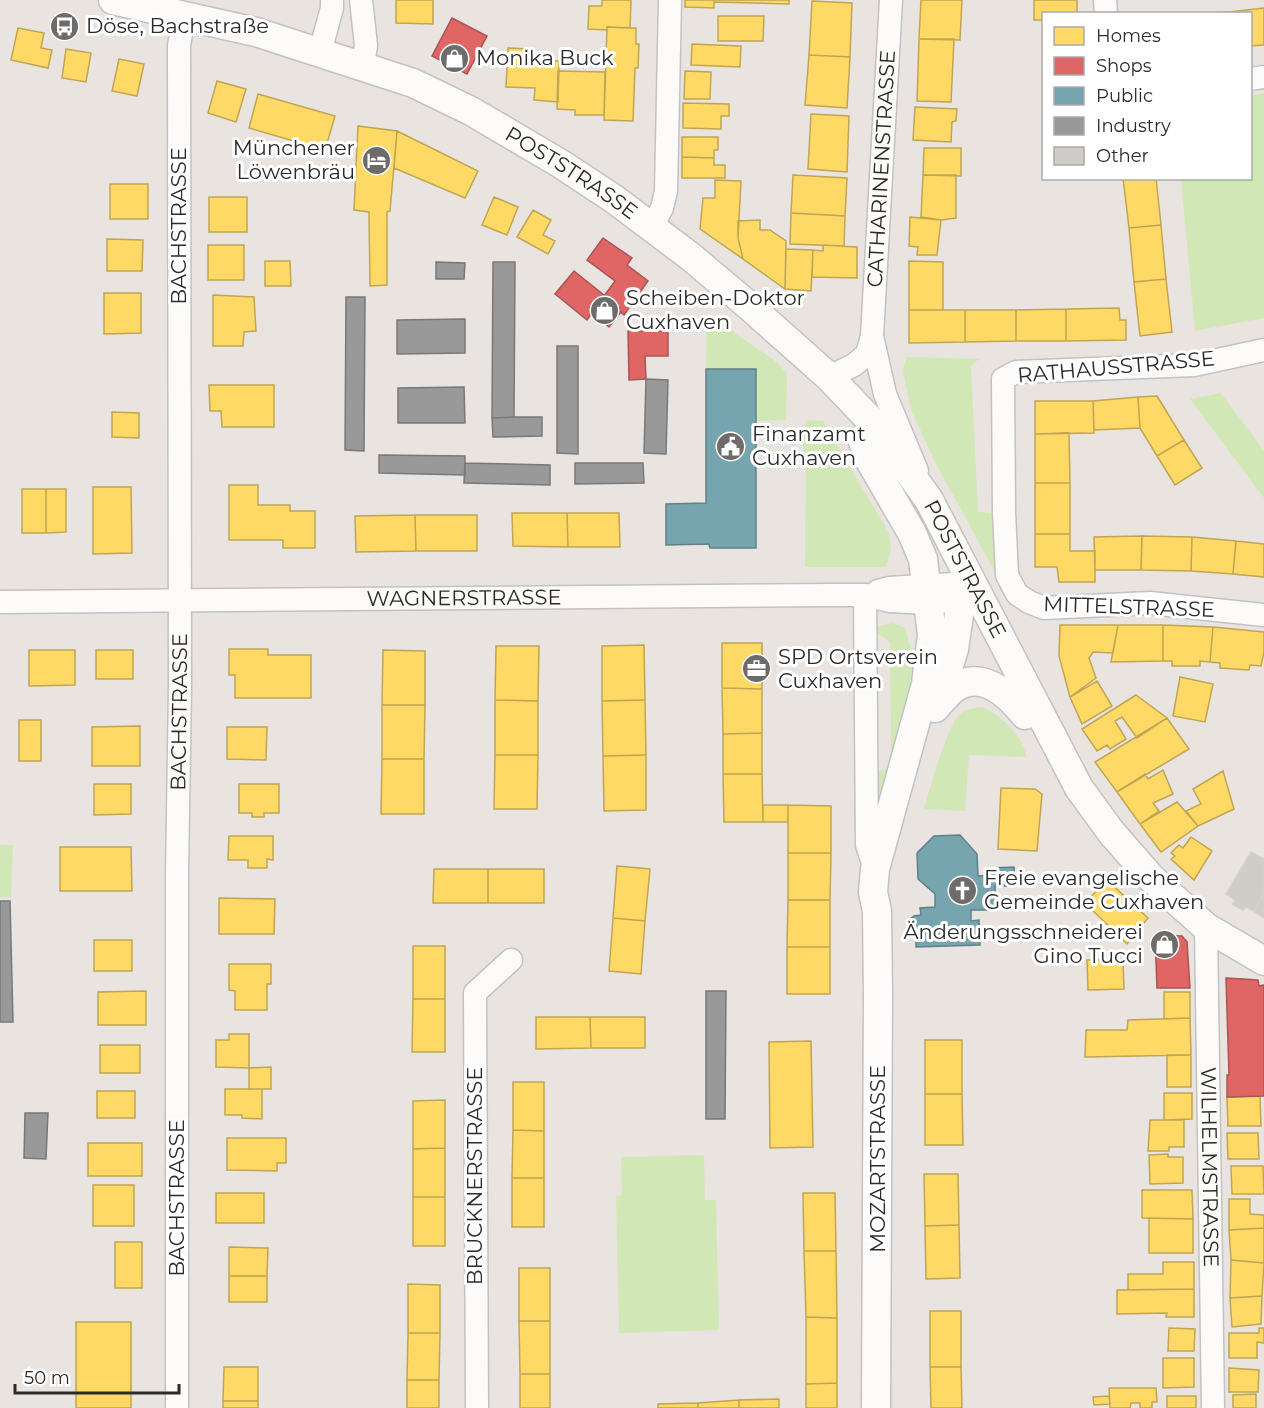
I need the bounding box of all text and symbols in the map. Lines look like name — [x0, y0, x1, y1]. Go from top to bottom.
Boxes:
bus stop icon: Döse, Bachstraße — [49, 10, 81, 42]
legend — [1042, 12, 1252, 180]
place label: Döse, Bachstraße — [86, 13, 269, 38]
text: Homes — [1096, 25, 1161, 47]
shop icon: Monika Buck — [439, 42, 471, 74]
place label: Monika Buck — [476, 45, 614, 70]
street label: CATHARINENSTRASSE — [862, 49, 900, 288]
text: Shops — [1096, 55, 1152, 77]
text: Public — [1096, 85, 1153, 107]
text: Industry — [1096, 115, 1171, 137]
street label: POSTSTRASSE — [501, 121, 643, 224]
place label: Münchener Löwenbräu — [233, 135, 355, 184]
hotel icon: Münchener Löwenbräu — [360, 144, 392, 176]
text: Other — [1096, 145, 1149, 167]
street label: BACHSTRASSE — [166, 147, 191, 305]
place label: Scheiben-Doktor Cuxhaven — [626, 285, 805, 334]
shop icon: Scheiben-Doktor Cuxhaven — [589, 294, 621, 326]
street label: RATHAUSSTRASSE — [1016, 345, 1216, 388]
place label: Finanzamt Cuxhaven — [752, 421, 866, 470]
public building icon: Finanzamt Cuxhaven — [715, 430, 747, 462]
street label: POSTSTRASSE — [919, 496, 1012, 642]
street label: WAGNERSTRASSE — [366, 584, 562, 611]
street label: MITTELSTRASSE — [1043, 591, 1215, 622]
street label: BACHSTRASSE — [165, 633, 192, 791]
place label: SPD Ortsverein Cuxhaven — [778, 644, 938, 693]
office icon: SPD Ortsverein Cuxhaven — [741, 653, 773, 685]
place label: Freie evangelische Gemeinde Cuxhaven — [984, 865, 1204, 914]
church icon: Freie evangelische Gemeinde Cuxhaven — [947, 874, 979, 906]
place label: Änderungsschneiderei Gino Tucci — [903, 919, 1143, 968]
shop icon: Änderungsschneiderei Gino Tucci — [1148, 928, 1180, 960]
street label: MOZARTSTRASSE — [865, 1065, 890, 1253]
street label: BRUCKNERSTRASSE — [462, 1067, 487, 1285]
street label: WILHELMSTRASSE — [1196, 1067, 1224, 1267]
street label: BACHSTRASSE — [164, 1119, 189, 1277]
scale bar — [15, 1357, 178, 1395]
text: 50 m — [24, 1367, 70, 1389]

